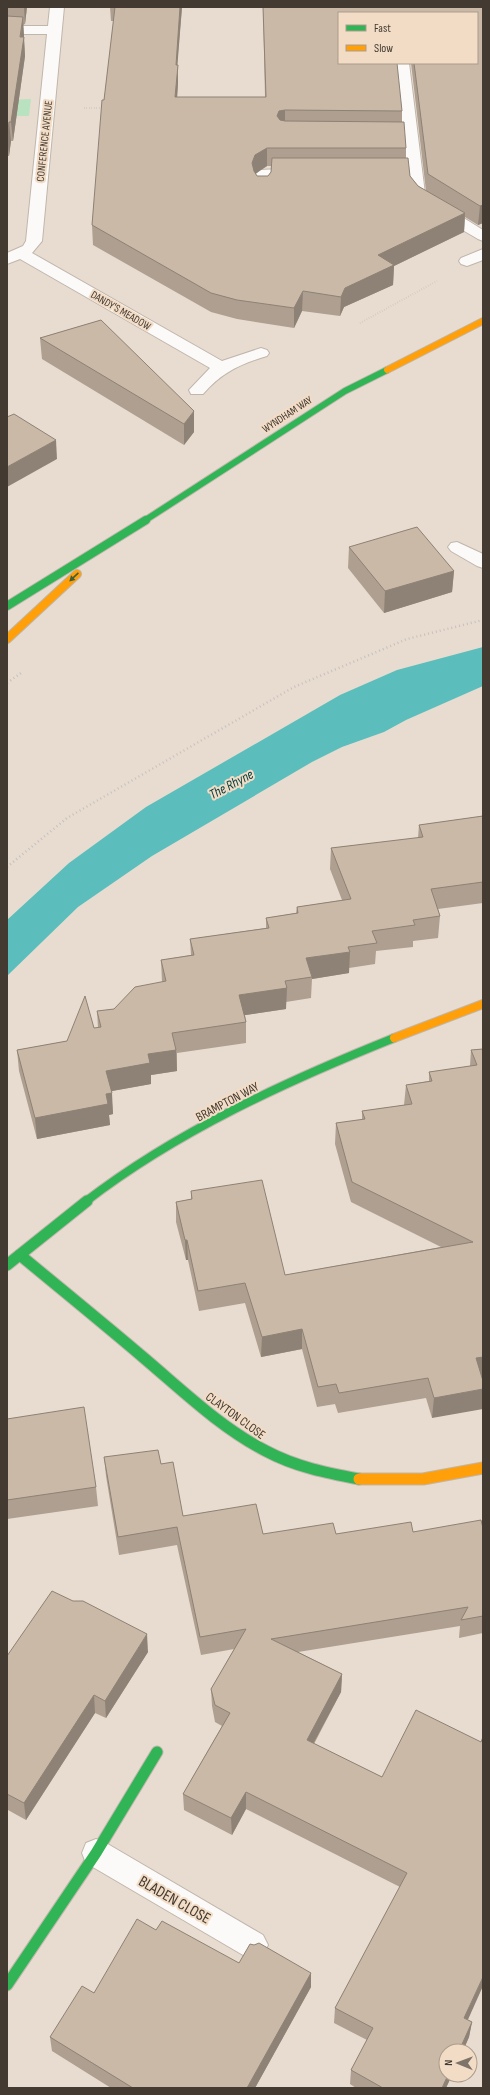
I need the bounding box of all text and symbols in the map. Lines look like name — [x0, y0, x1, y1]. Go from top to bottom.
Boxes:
legend — [338, 12, 478, 64]
text: Fast — [374, 21, 391, 36]
text: Slow — [374, 41, 393, 56]
street label: CONFERENCE AVENUE — [34, 100, 55, 182]
street label: DANDY'S MEADOW — [88, 288, 153, 333]
street label: WYNDHAM WAY — [260, 393, 315, 435]
one-way arrow — [69, 572, 79, 582]
water label: The Rhyne — [206, 765, 257, 803]
street label: BRAMPTON WAY — [193, 1078, 262, 1125]
street label: CLAYTON CLOSE — [202, 1389, 268, 1443]
street label: BLADEN CLOSE — [135, 1872, 214, 1928]
north arrow — [438, 2043, 478, 2083]
text: N — [442, 2060, 455, 2066]

